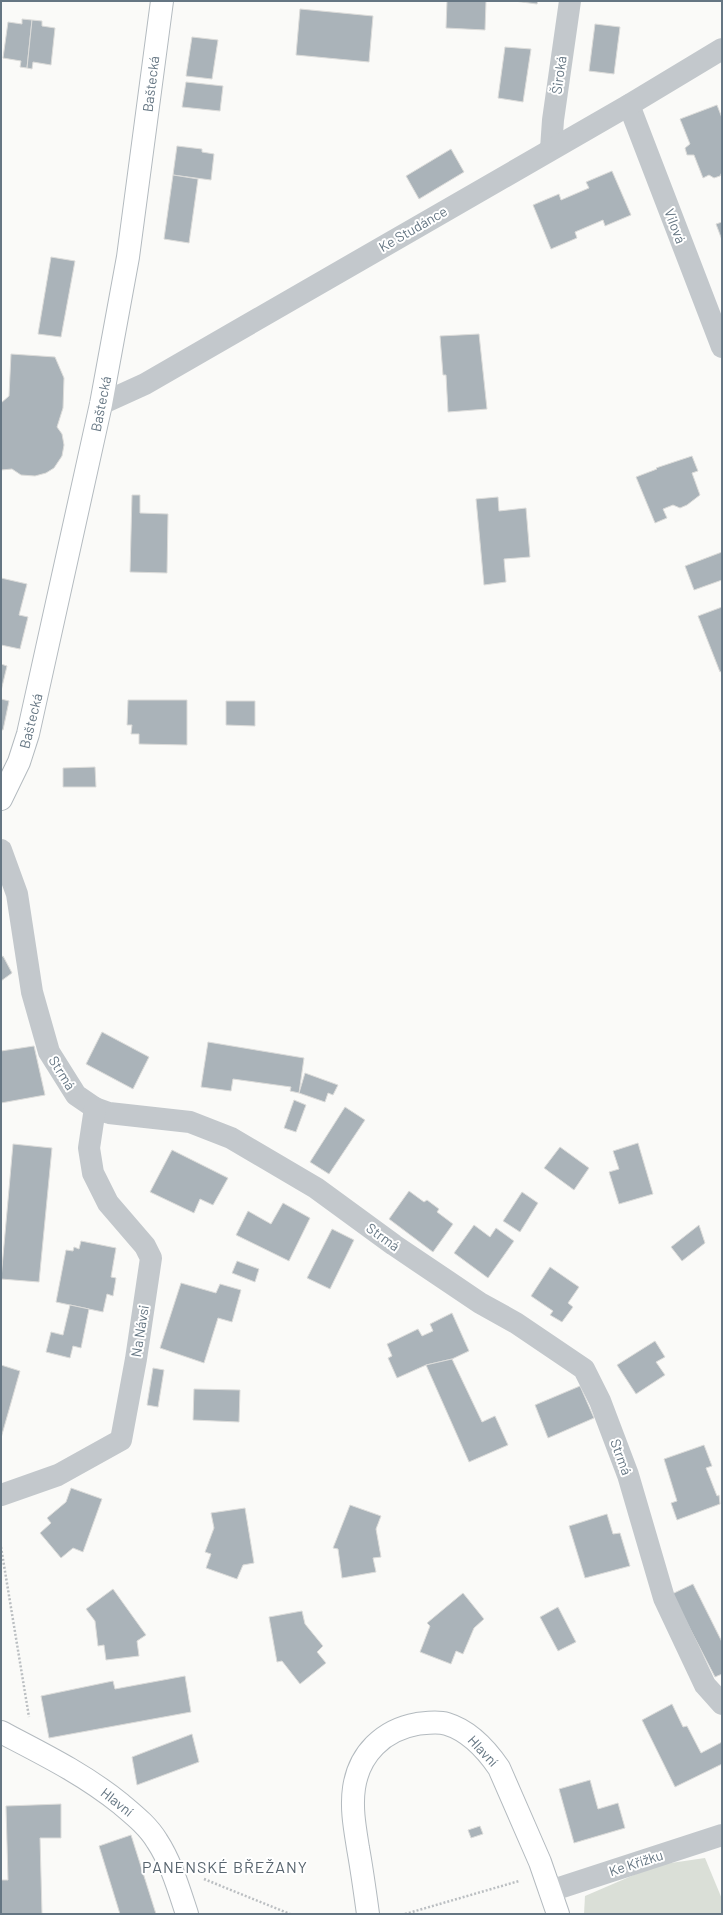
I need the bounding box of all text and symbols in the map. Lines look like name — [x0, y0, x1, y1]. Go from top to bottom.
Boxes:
street label: Baštecká — [139, 55, 162, 113]
street label: Široká — [547, 55, 570, 95]
street label: Ke Studánce — [375, 202, 450, 255]
street label: Vilová — [661, 206, 690, 246]
street label: Baštecká — [87, 375, 114, 433]
street label: Baštecká — [15, 692, 46, 750]
street label: Strmá — [45, 1053, 79, 1093]
street label: Strmá — [363, 1219, 403, 1254]
street label: Na Návsi — [127, 1304, 152, 1358]
street label: Strmá — [607, 1436, 636, 1477]
street label: Hlavní — [465, 1731, 502, 1770]
street label: Hlavní — [98, 1784, 137, 1820]
street label: Ke Křížku — [607, 1846, 665, 1879]
district label: PANENSKÉ BŘEŽANY — [142, 1857, 308, 1876]

